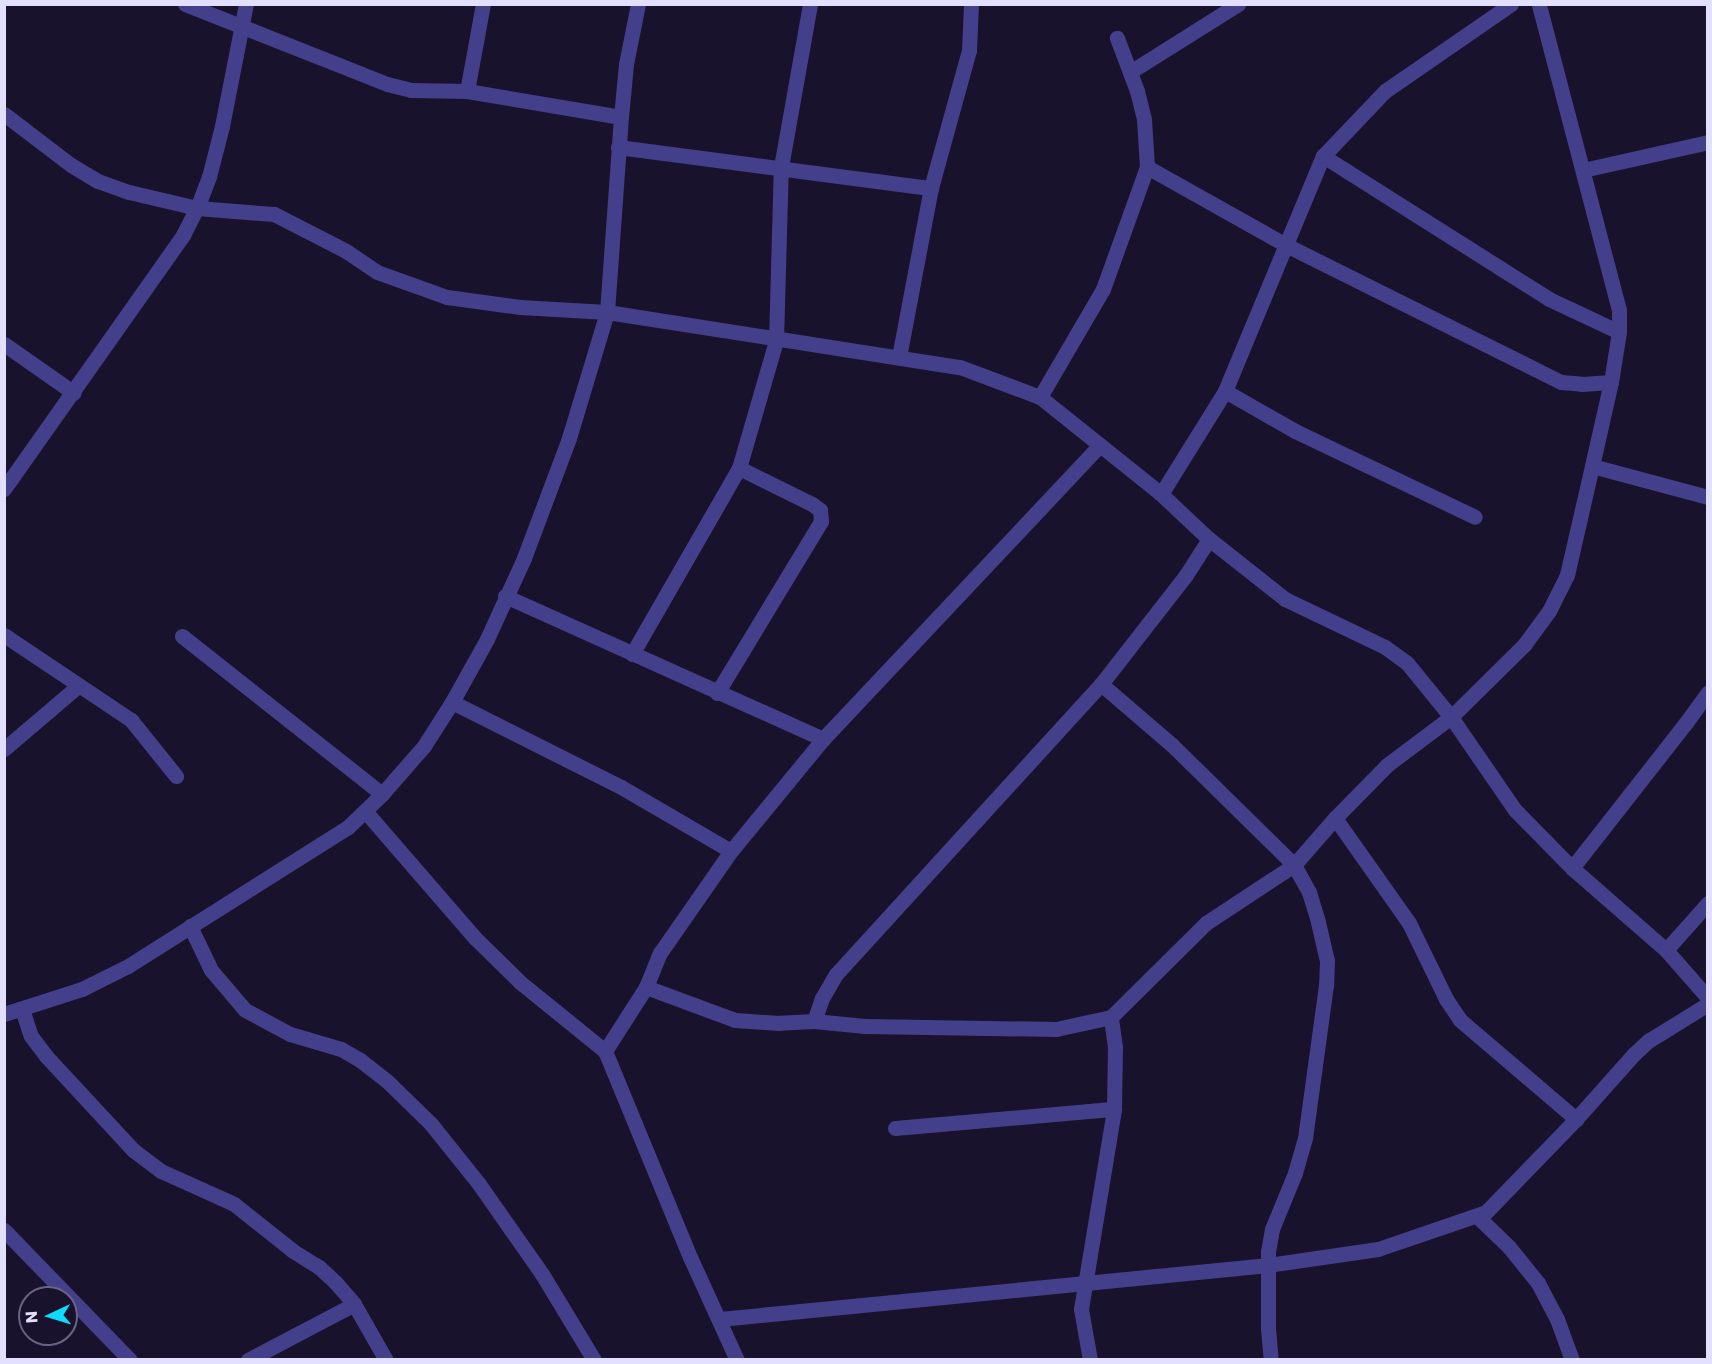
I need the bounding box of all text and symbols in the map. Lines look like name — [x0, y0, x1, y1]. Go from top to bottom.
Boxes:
north arrow — [18, 1286, 78, 1346]
text: N — [20, 1310, 43, 1324]

